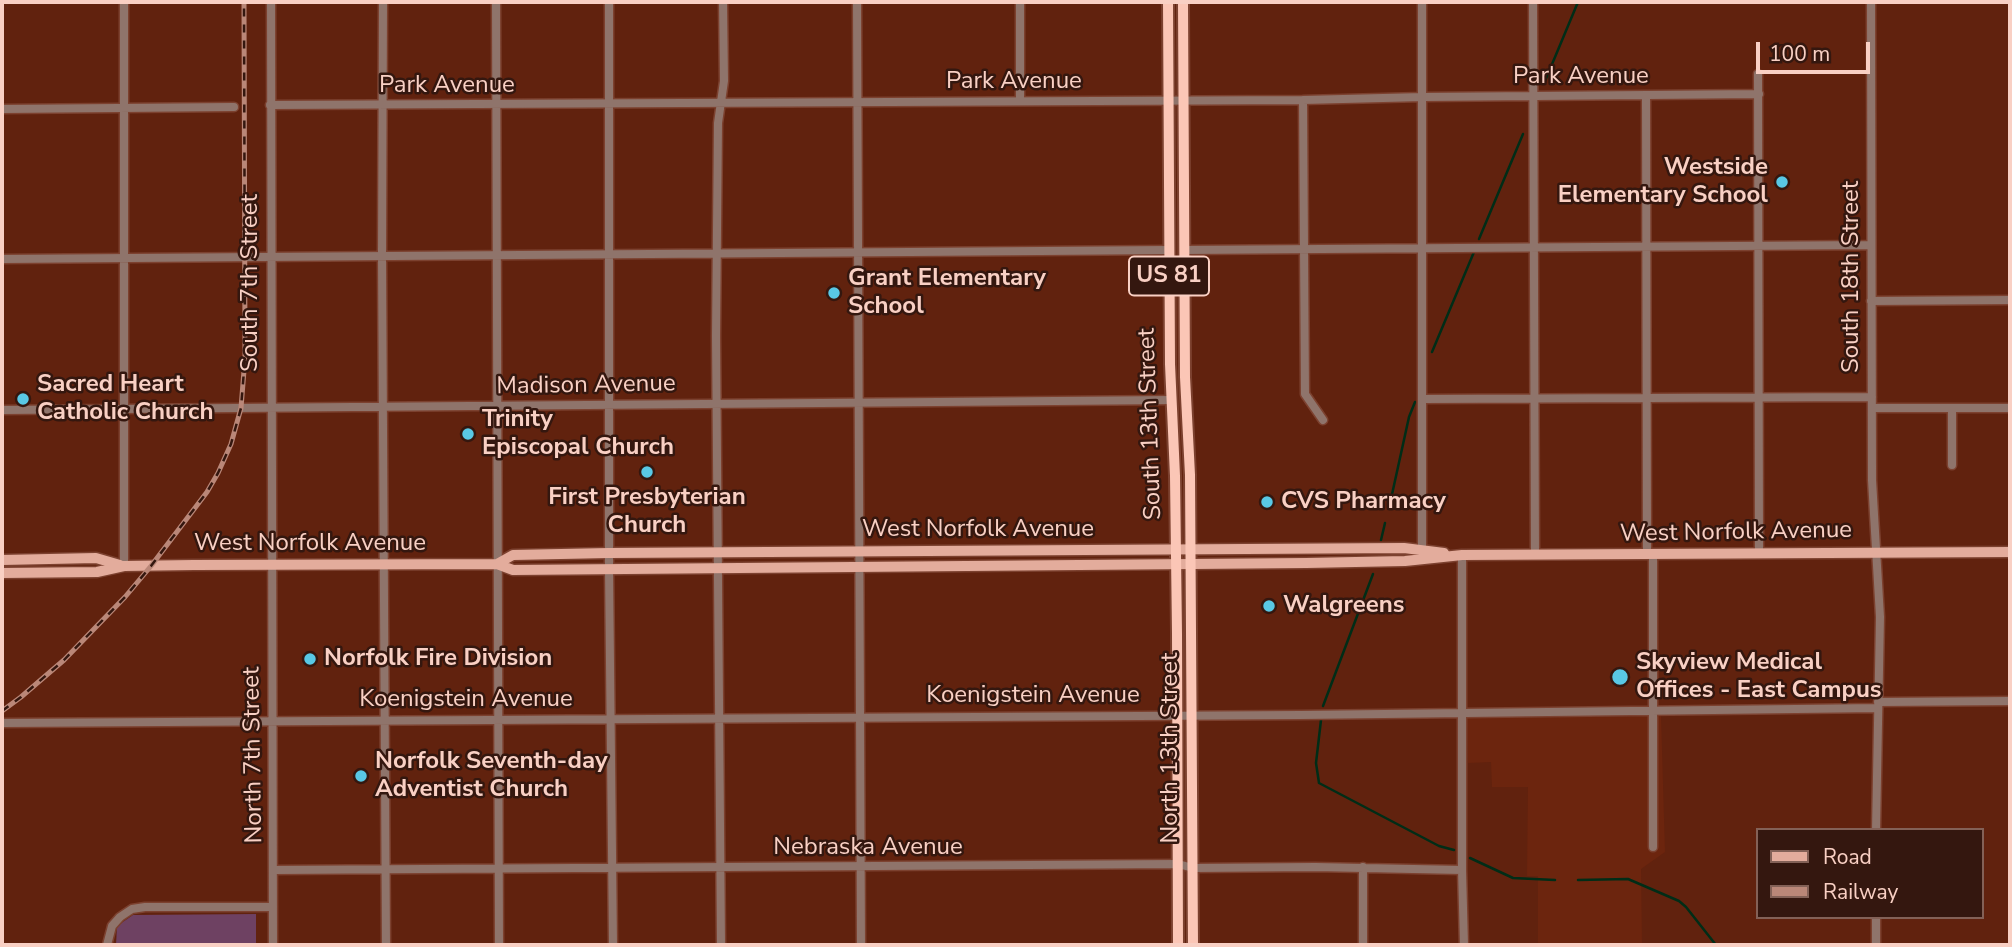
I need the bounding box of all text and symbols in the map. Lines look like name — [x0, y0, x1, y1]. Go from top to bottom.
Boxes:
scale bar — [1760, 28, 1874, 72]
text: 100 m — [1769, 40, 1830, 68]
street label: Park Avenue — [1513, 63, 1649, 91]
street label: Park Avenue — [946, 68, 1082, 96]
street label: Park Avenue — [379, 72, 515, 100]
place label: Westside Elementary School — [1558, 154, 1768, 210]
marker: Westside Elementary School — [1774, 174, 1790, 190]
street label: South 18th Street — [1838, 181, 1866, 373]
street label: South 7th Street — [237, 194, 265, 372]
road number: US 81 — [1129, 256, 1209, 296]
place label: Grant Elementary School — [848, 265, 1046, 321]
marker: Grant Elementary School — [826, 285, 842, 301]
street label: South 13th Street — [1133, 327, 1169, 521]
street label: Madison Avenue — [496, 370, 676, 402]
place label: Sacred Heart Catholic Church — [37, 371, 213, 427]
marker: Sacred Heart Catholic Church — [15, 391, 31, 407]
place label: Trinity Episcopal Church — [482, 406, 674, 462]
marker: Trinity Episcopal Church — [460, 426, 476, 442]
marker: First Presbyterian Church — [639, 464, 655, 480]
place label: First Presbyterian Church — [548, 484, 746, 540]
place label: CVS Pharmacy — [1281, 488, 1446, 516]
marker: CVS Pharmacy — [1259, 494, 1275, 510]
street label: West Norfolk Avenue — [862, 516, 1094, 544]
street label: West Norfolk Avenue — [1620, 517, 1852, 549]
street label: West Norfolk Avenue — [194, 530, 426, 558]
place label: Walgreens — [1283, 592, 1404, 620]
marker: Walgreens — [1261, 598, 1277, 614]
place label: Norfolk Fire Division — [324, 645, 552, 673]
place label: Skyview Medical Offices - East Campus — [1636, 649, 1882, 705]
marker: Norfolk Fire Division — [302, 651, 318, 667]
street label: North 13th Street — [1157, 652, 1185, 844]
street label: North 7th Street — [238, 666, 270, 844]
marker: Skyview Medical Offices - East Campus — [1610, 667, 1630, 687]
street label: Koenigstein Avenue — [926, 682, 1140, 710]
street label: Koenigstein Avenue — [359, 686, 573, 714]
place label: Norfolk Seventh-day Adventist Church — [375, 748, 608, 804]
marker: Norfolk Seventh-day Adventist Church — [353, 768, 369, 784]
legend — [1756, 828, 1984, 919]
street label: Nebraska Avenue — [773, 834, 963, 862]
text: Road — [1823, 843, 1872, 871]
text: Railway — [1823, 878, 1898, 906]

